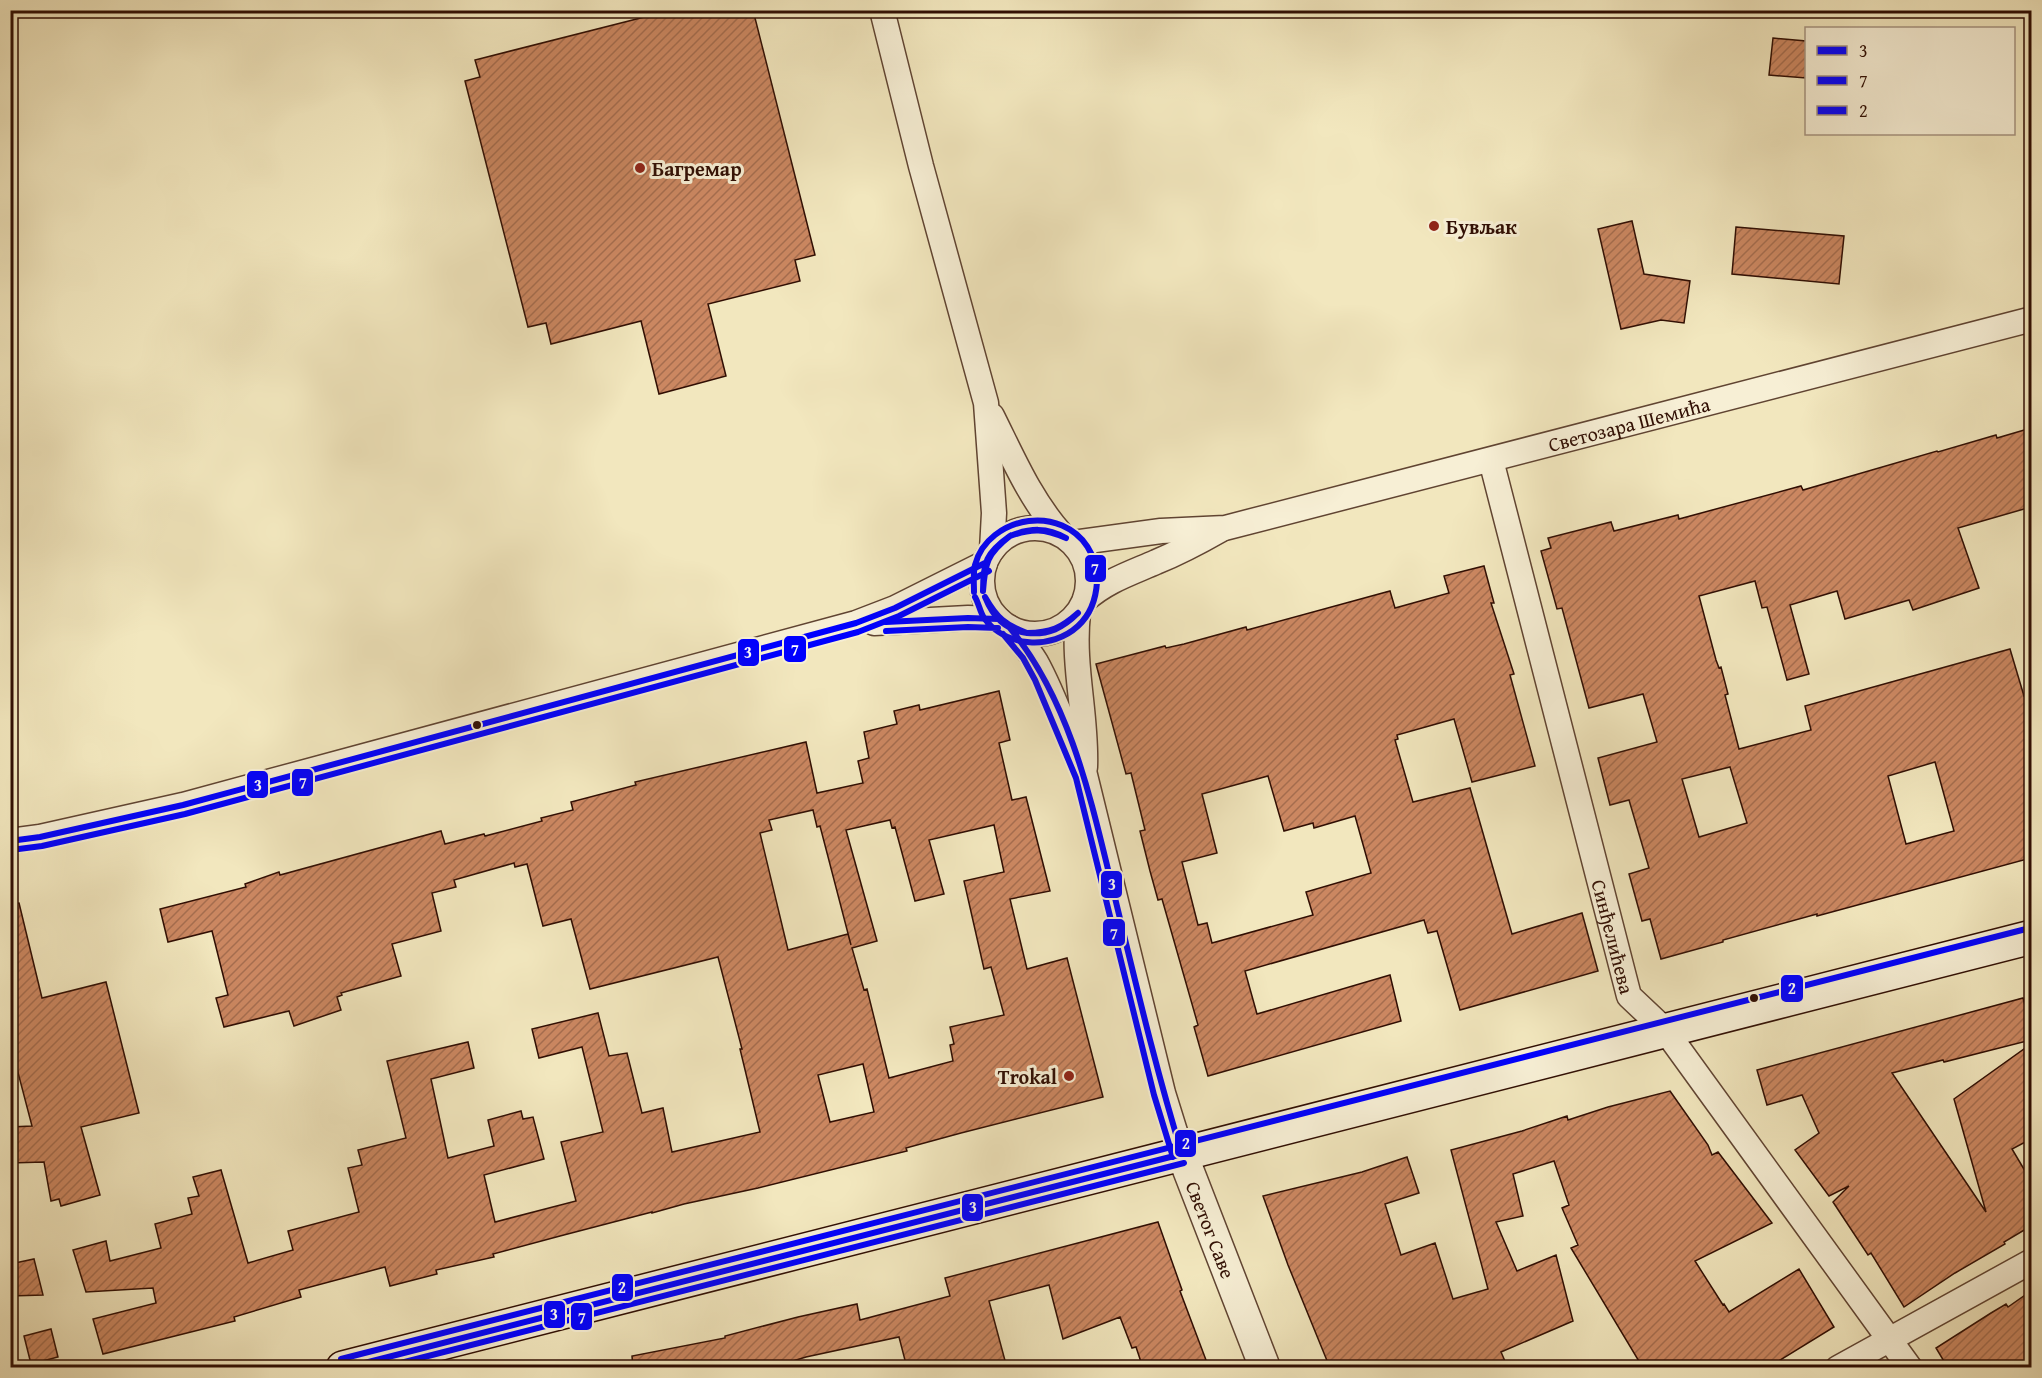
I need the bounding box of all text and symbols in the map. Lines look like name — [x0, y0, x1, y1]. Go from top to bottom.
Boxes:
legend — [1805, 27, 2015, 135]
text: 3 — [1859, 37, 1868, 64]
text: 7 — [1859, 67, 1868, 94]
text: 2 — [1859, 97, 1868, 124]
place label: Багремар — [652, 154, 742, 183]
marker: Багремар — [633, 161, 647, 175]
place label: Бувљак — [1446, 212, 1517, 241]
marker: Бувљак — [1427, 219, 1441, 233]
street label: Светозара Шемића — [1545, 388, 1713, 458]
line badge: 7 — [1084, 554, 1107, 583]
text: 7 — [1091, 556, 1099, 580]
line badge: 7 — [783, 635, 807, 663]
text: 7 — [791, 637, 799, 661]
line badge: 3 — [737, 638, 760, 667]
text: 3 — [744, 640, 752, 664]
unlabelled marker — [471, 719, 483, 731]
line badge: 7 — [291, 768, 314, 797]
line badge: 3 — [246, 770, 269, 799]
text: 7 — [299, 770, 307, 794]
text: 3 — [254, 773, 262, 797]
line badge: 3 — [1100, 870, 1123, 899]
text: 3 — [1108, 872, 1116, 896]
street label: Синђелићева — [1585, 876, 1642, 997]
line badge: 7 — [1102, 918, 1126, 947]
text: 7 — [1110, 921, 1118, 945]
line badge: 2 — [1780, 974, 1804, 1003]
text: 2 — [1788, 976, 1796, 1000]
unlabelled marker — [1748, 992, 1760, 1004]
place label: Trokal — [998, 1062, 1057, 1091]
marker: Trokal — [1062, 1069, 1076, 1083]
line badge: 2 — [1174, 1129, 1197, 1158]
text: 2 — [1182, 1131, 1190, 1155]
street label: Светог Саве — [1179, 1177, 1243, 1282]
line badge: 3 — [961, 1193, 984, 1222]
text: 3 — [969, 1195, 977, 1219]
line badge: 2 — [611, 1273, 634, 1302]
text: 2 — [618, 1275, 626, 1299]
line badge: 3 — [543, 1300, 566, 1329]
text: 3 — [550, 1302, 558, 1326]
line badge: 7 — [570, 1302, 593, 1331]
text: 7 — [578, 1305, 586, 1329]

